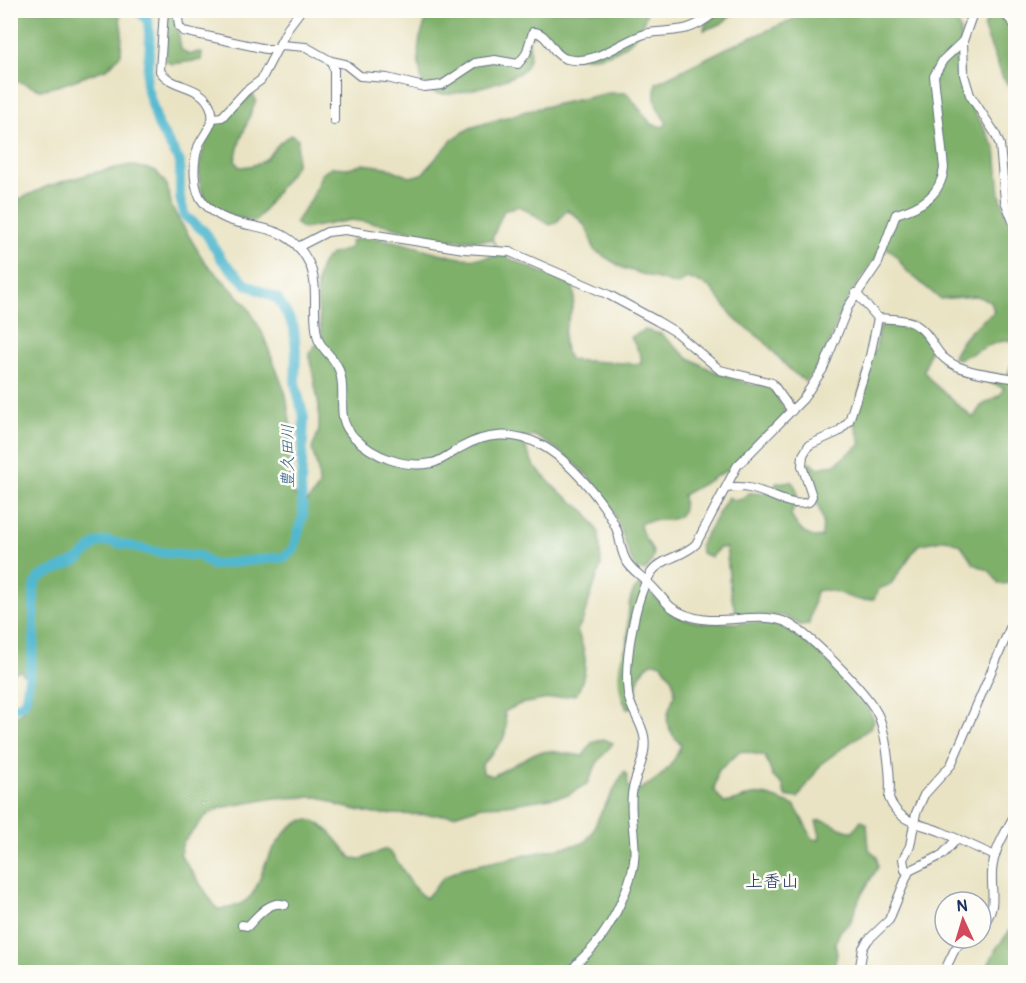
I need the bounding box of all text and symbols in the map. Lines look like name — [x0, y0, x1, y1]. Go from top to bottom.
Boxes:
water label: 豊久田川 — [278, 424, 298, 488]
district label: 上香山 — [745, 870, 799, 893]
north arrow — [933, 890, 993, 950]
text: N — [956, 896, 968, 916]

